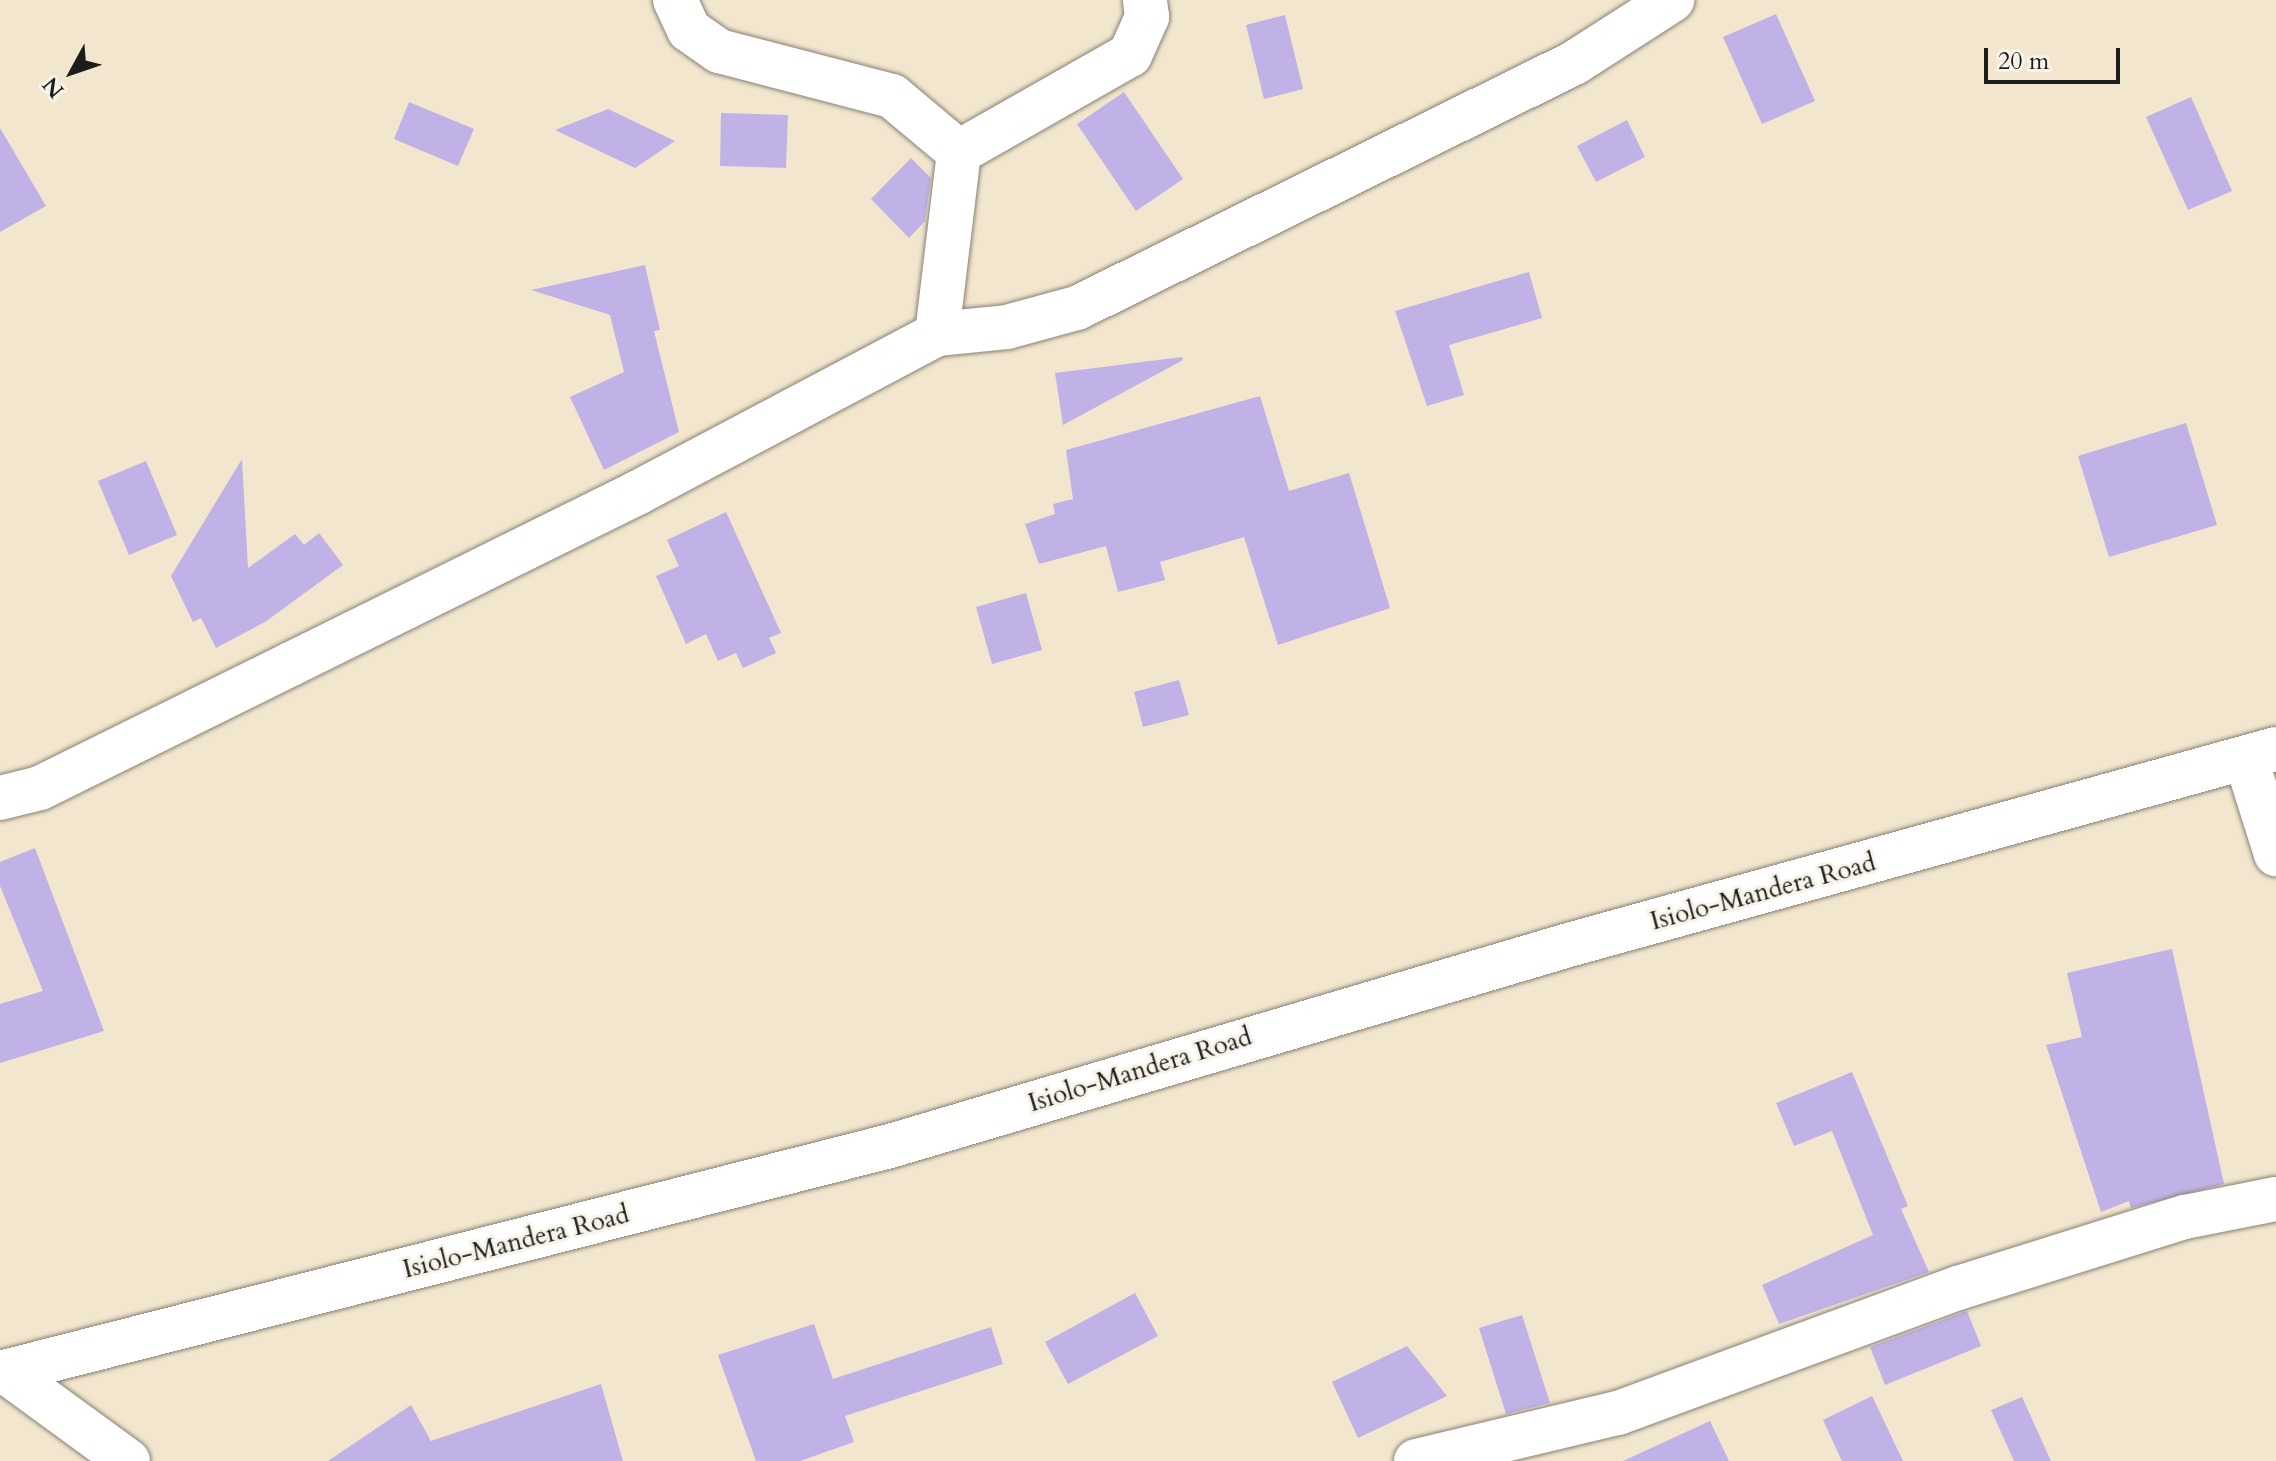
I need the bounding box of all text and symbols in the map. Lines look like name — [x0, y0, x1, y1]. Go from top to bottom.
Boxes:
north arrow — [32, 32, 112, 112]
scale bar — [1988, 32, 2124, 82]
text: 20 m — [1998, 45, 2049, 78]
text: N — [36, 70, 71, 104]
street label: Isiolo-Mandera Road — [1647, 847, 1879, 937]
street label: Isiolo-Mandera Road — [1024, 1021, 1256, 1119]
street label: Isiolo-Mandera Road — [400, 1199, 632, 1285]

